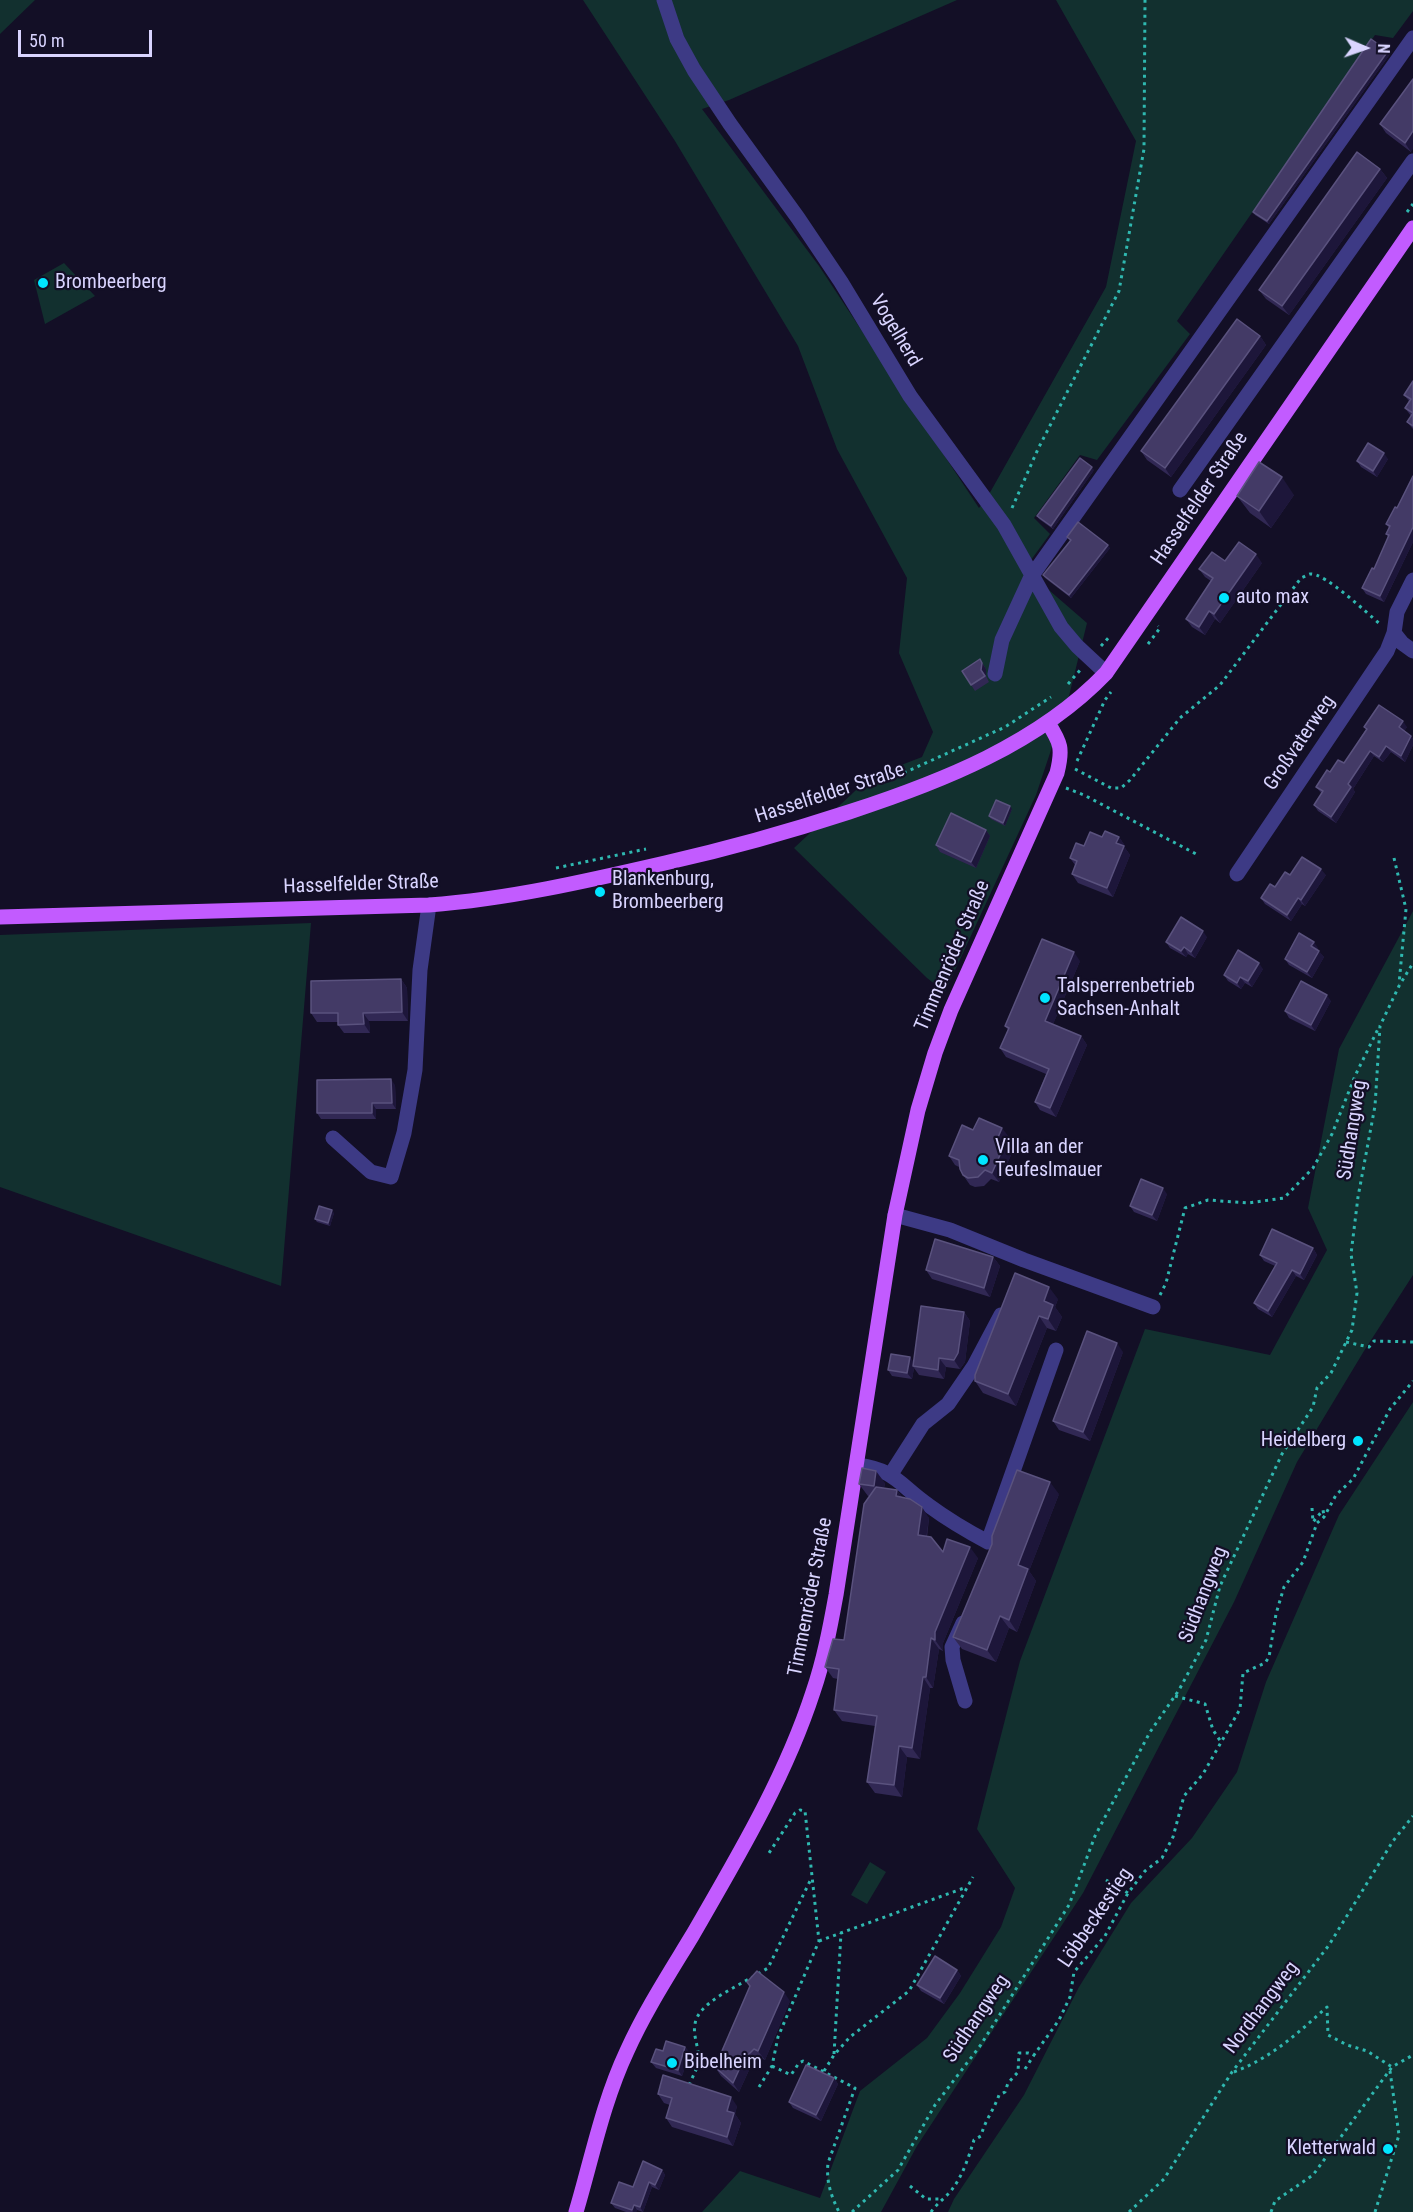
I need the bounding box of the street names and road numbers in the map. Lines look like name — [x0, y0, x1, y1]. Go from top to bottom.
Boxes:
street label: Vogelherd — [864, 291, 926, 371]
street label: Hasselfelder Straße — [1147, 428, 1253, 570]
street label: Großvaterweg — [1259, 691, 1341, 795]
street label: Hasselfelder Straße — [752, 759, 908, 829]
street label: Hasselfelder Straße — [283, 870, 439, 900]
street label: Timmenröder Straße — [910, 877, 996, 1035]
street label: Südhangweg — [1333, 1078, 1373, 1182]
street label: Timmenröder Straße — [784, 1515, 838, 1679]
street label: Südhangweg — [1175, 1544, 1233, 1646]
street label: Löbbeckestieg — [1054, 1864, 1138, 1972]
street label: Nordhangweg — [1220, 1957, 1304, 2059]
street label: Südhangweg — [939, 1970, 1015, 2068]

